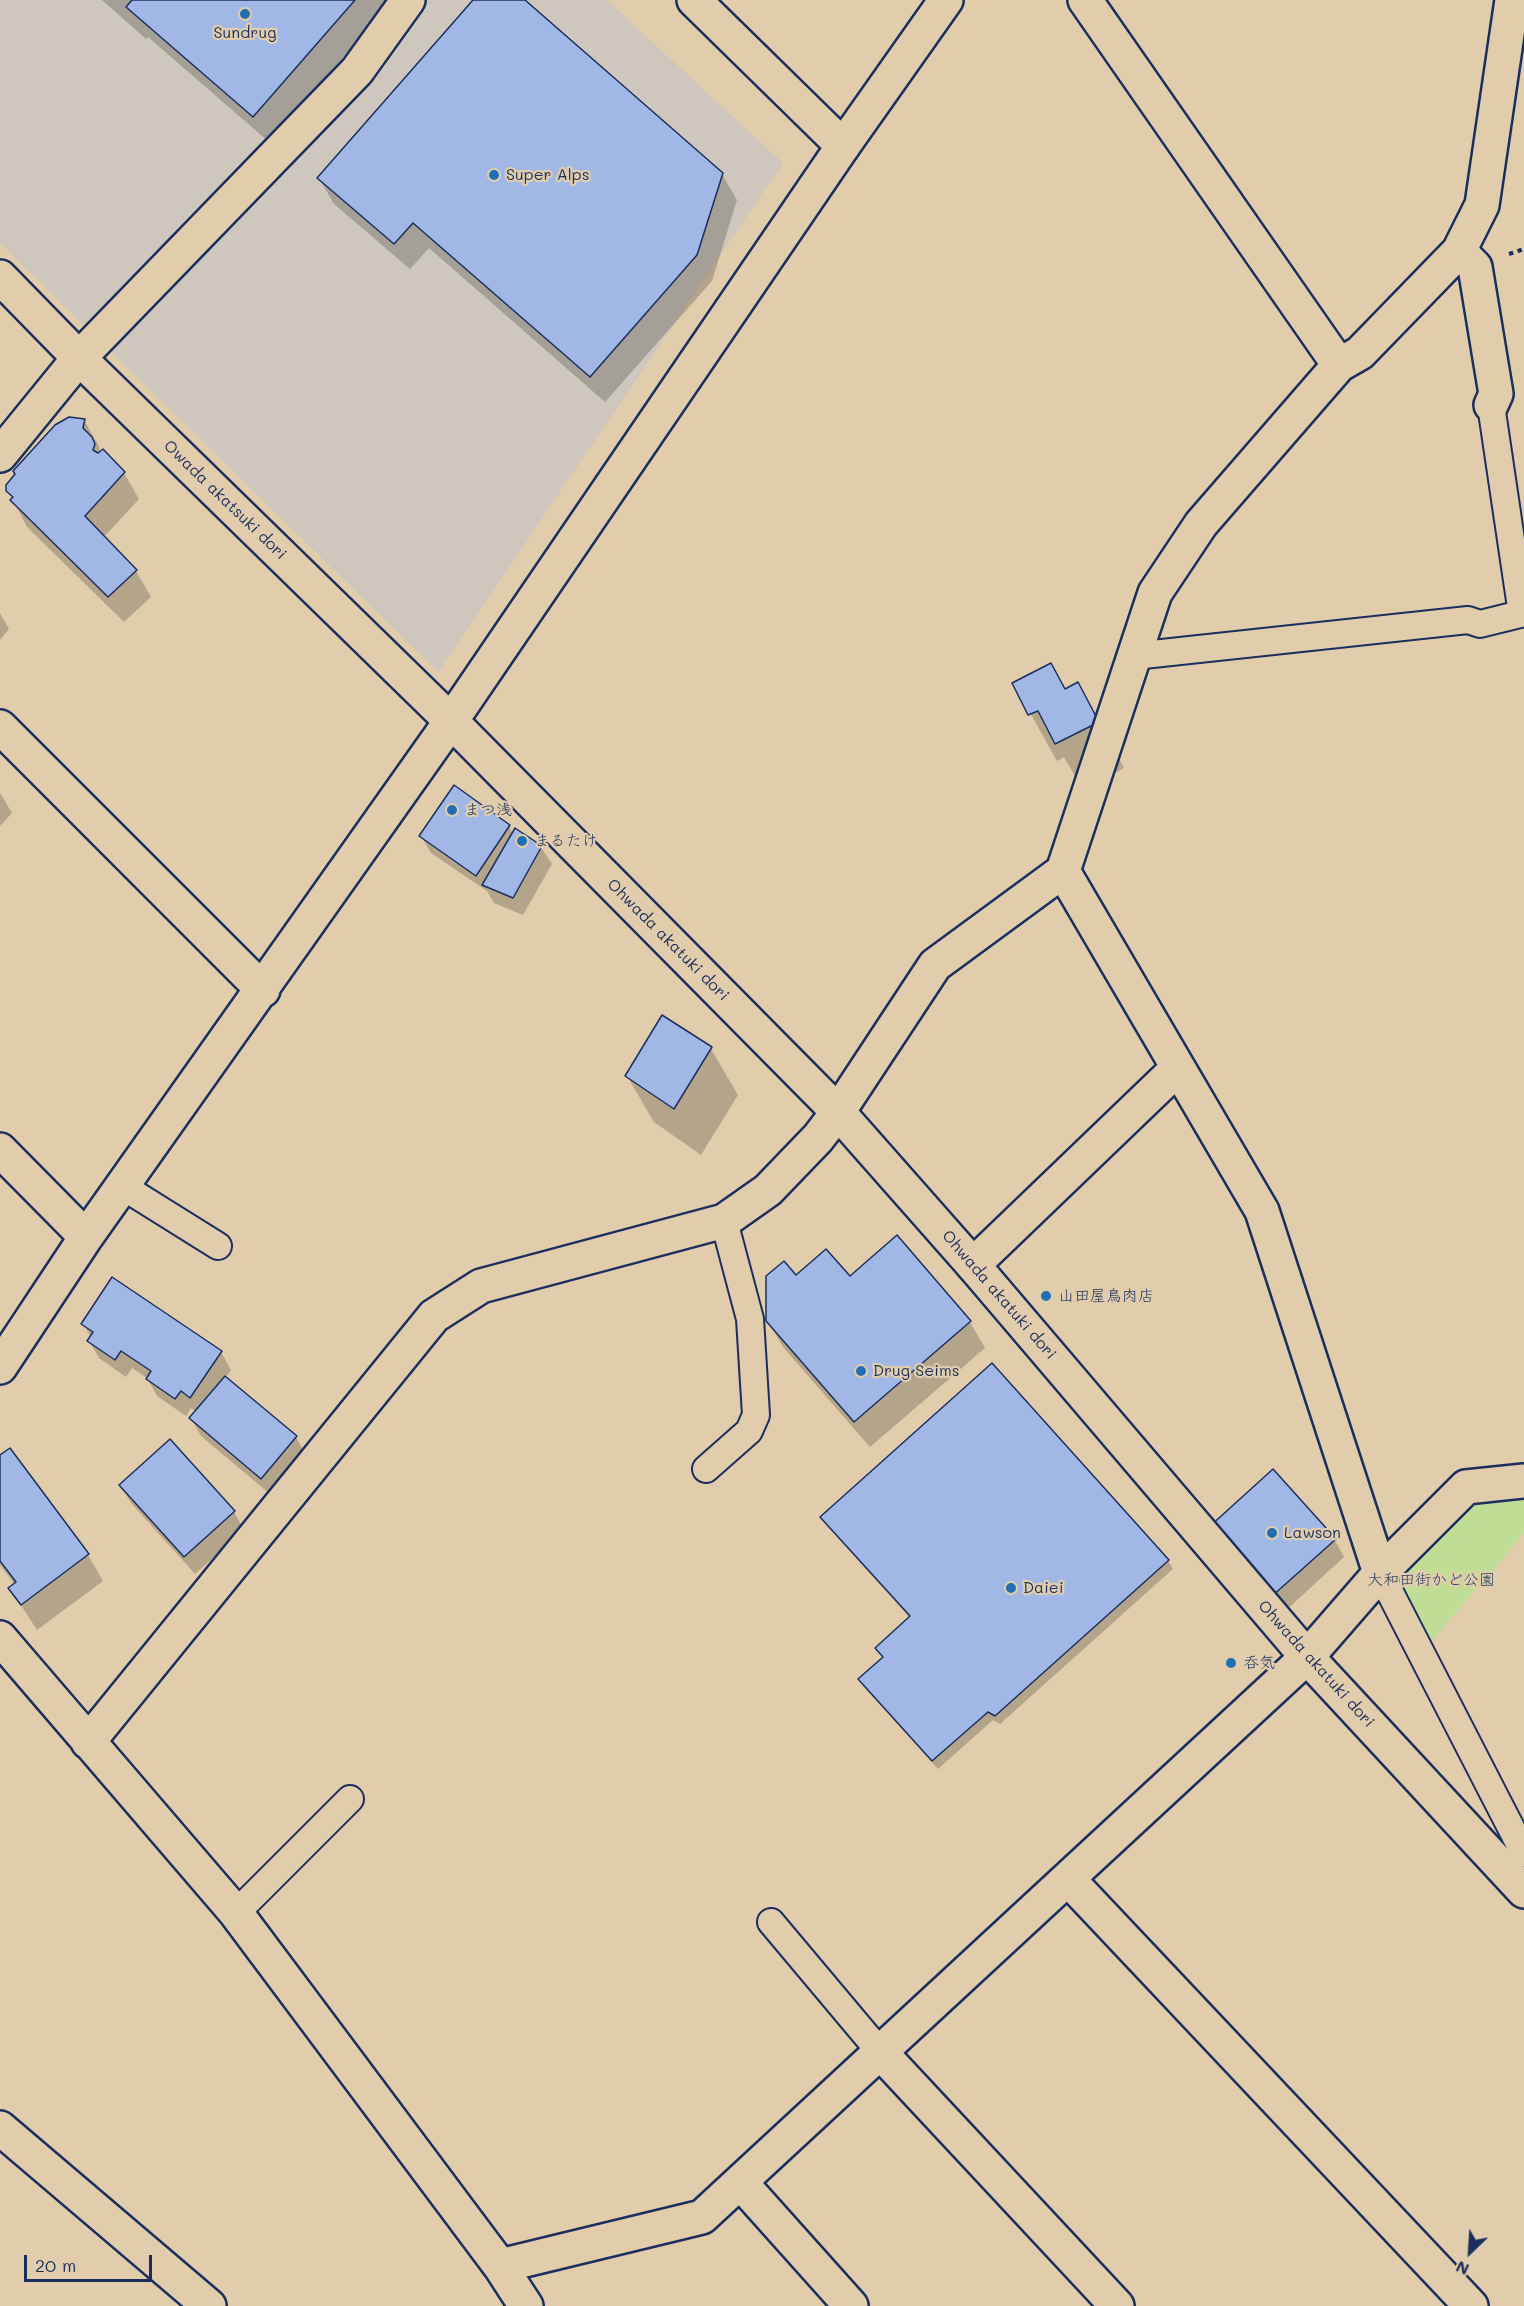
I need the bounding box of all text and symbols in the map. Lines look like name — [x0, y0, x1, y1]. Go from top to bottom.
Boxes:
marker: Sundrug — [238, 7, 252, 21]
place label: Sundrug — [214, 23, 276, 43]
place label: Super Alps — [506, 165, 589, 185]
marker: Super Alps — [487, 168, 501, 182]
street label: Owada akatsuki dori — [160, 436, 290, 564]
place label: まつ浅 — [464, 800, 512, 820]
marker: まつ浅 — [445, 803, 459, 817]
place label: まるたけ — [534, 831, 598, 851]
marker: まるたけ — [515, 834, 529, 848]
street label: Ohwada akatuki dori — [603, 875, 733, 1005]
street label: Ohwada akatuki dori — [938, 1227, 1060, 1363]
place label: 山田屋鳥肉店 — [1058, 1286, 1154, 1306]
marker: 山田屋鳥肉店 — [1039, 1289, 1053, 1303]
place label: Drug Seims — [873, 1361, 960, 1381]
marker: Drug Seims — [854, 1364, 868, 1378]
place label: Lawson — [1284, 1523, 1341, 1543]
marker: Lawson — [1265, 1526, 1279, 1540]
park label: 大和田街かど公園 — [1367, 1570, 1495, 1590]
place label: Daiei — [1023, 1578, 1064, 1598]
marker: Daiei — [1004, 1581, 1018, 1595]
street label: Ohwada akatuki dori — [1254, 1596, 1378, 1732]
place label: 呑気 — [1243, 1653, 1275, 1673]
marker: 呑気 — [1224, 1656, 1238, 1670]
north arrow — [1440, 2222, 1500, 2282]
scale bar — [27, 2243, 154, 2281]
text: 20 m — [35, 2253, 76, 2277]
text: N — [1452, 2257, 1472, 2281]

